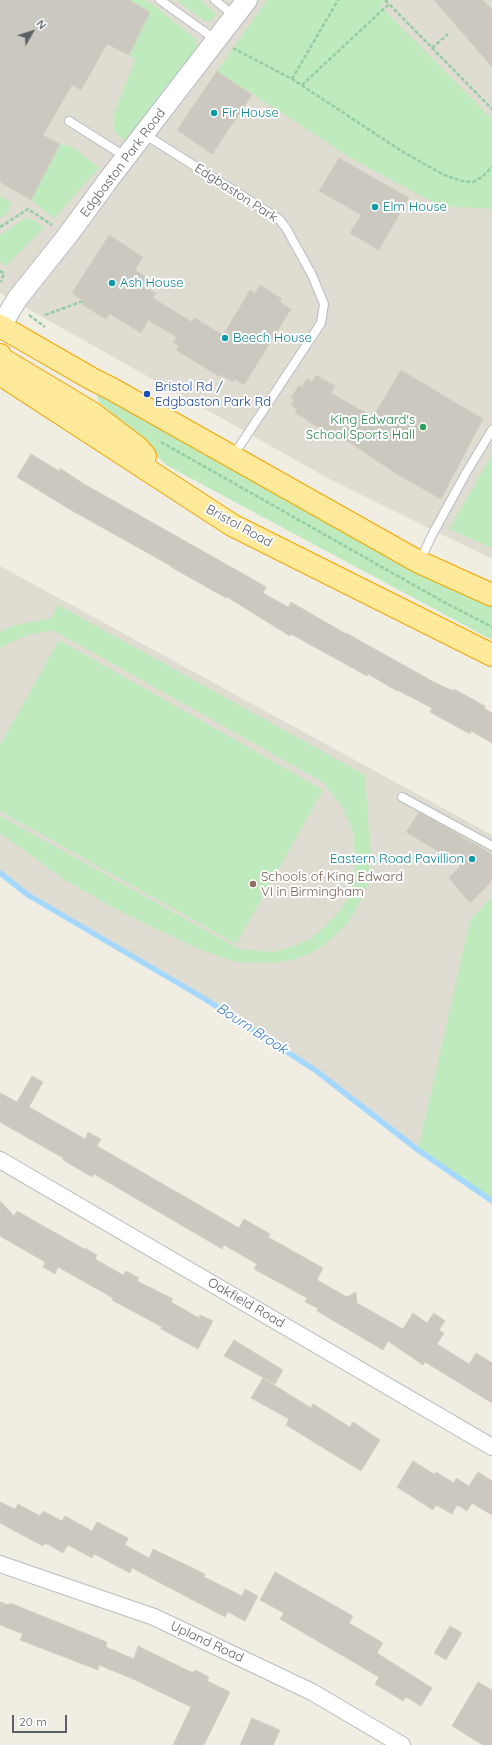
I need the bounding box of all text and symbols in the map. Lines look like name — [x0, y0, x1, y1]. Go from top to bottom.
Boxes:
north arrow — [12, 12, 52, 52]
text: N — [33, 17, 49, 32]
place label: Fir House — [222, 105, 279, 121]
street label: Edgbaston Park Road — [77, 106, 169, 220]
marker: Fir House — [209, 108, 219, 118]
street label: Edgbaston Park — [192, 160, 280, 226]
place label: Elm House — [383, 199, 447, 215]
marker: Elm House — [370, 202, 380, 212]
place label: Ash House — [120, 275, 183, 291]
marker: Ash House — [107, 278, 117, 288]
place label: Beech House — [233, 330, 312, 346]
marker: Beech House — [220, 333, 230, 343]
place label: Bristol Rd / Edgbaston Park Rd — [155, 379, 271, 410]
marker: Bristol Rd / Edgbaston Park Rd — [142, 389, 152, 399]
place label: King Edward's School Sports Hall — [306, 412, 415, 443]
marker: King Edward's School Sports Hall — [418, 422, 428, 432]
street label: Bristol Road — [203, 501, 275, 551]
place label: Eastern Road Pavillion — [330, 851, 464, 867]
marker: Eastern Road Pavillion — [467, 854, 477, 864]
place label: Schools of King Edward VI in Birmingham — [261, 869, 403, 900]
marker: Schools of King Edward VI in Birmingham — [248, 879, 258, 889]
water label: Bourn Brook — [213, 1000, 291, 1058]
street label: Oakfield Road — [205, 1275, 287, 1331]
street label: Upland Road — [168, 1618, 246, 1666]
scale bar — [14, 1707, 69, 1733]
text: 20 m — [19, 1714, 47, 1729]

